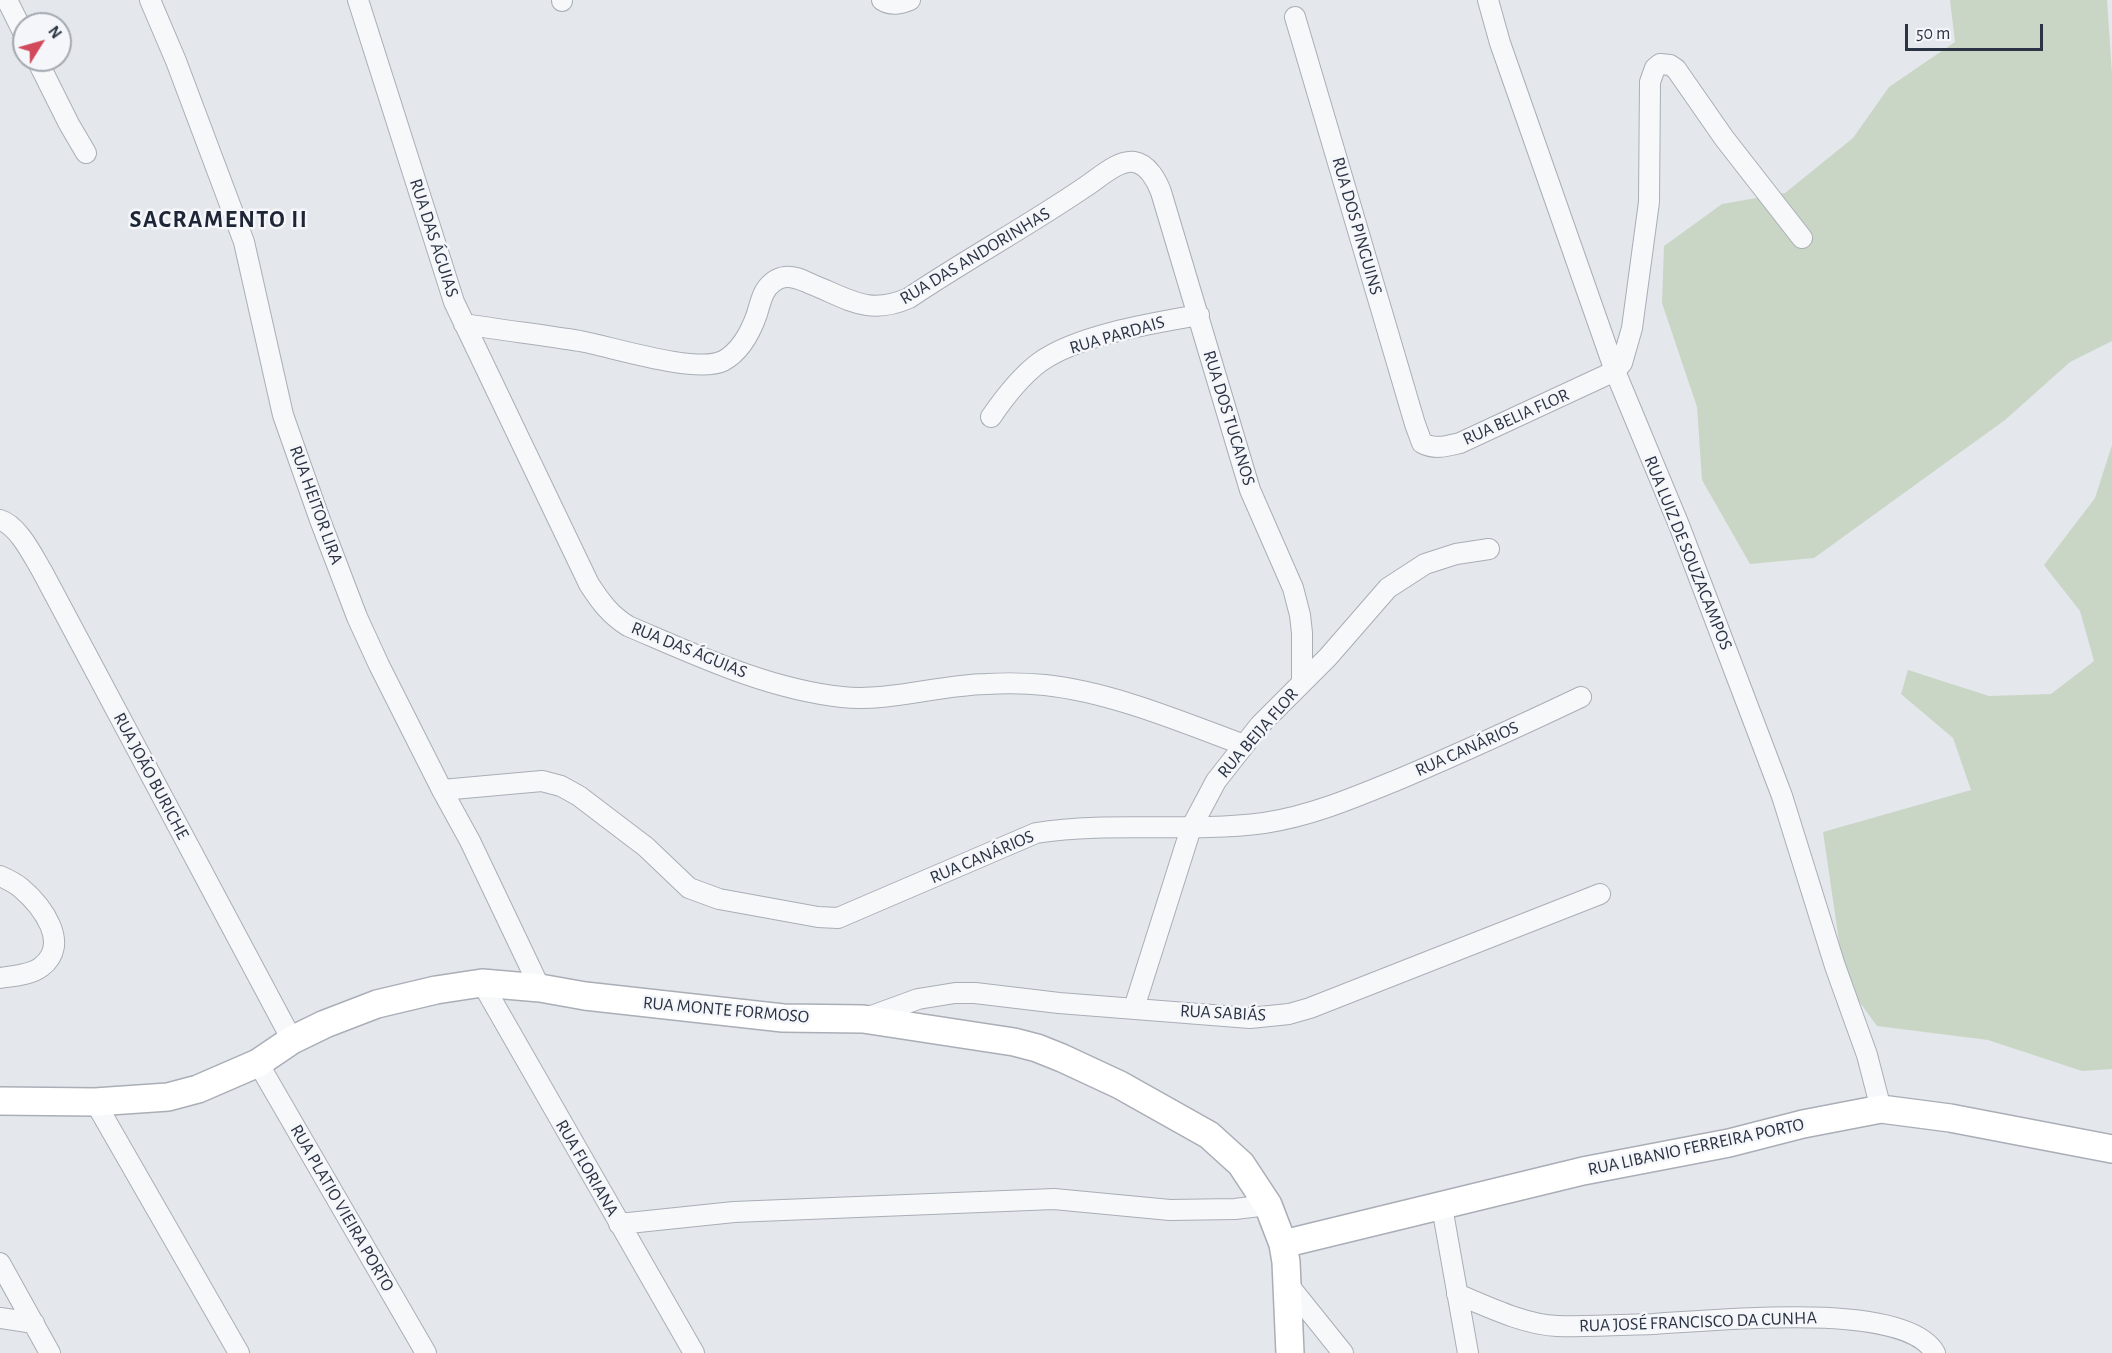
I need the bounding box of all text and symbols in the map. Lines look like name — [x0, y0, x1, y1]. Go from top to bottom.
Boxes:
north arrow — [12, 12, 72, 72]
scale bar — [1908, 12, 2046, 50]
text: N — [45, 23, 65, 42]
text: 50 m — [1916, 25, 1950, 43]
street label: RUA DOS PINGUINS — [1327, 155, 1387, 297]
street label: RUA DAS ÁGUIAS — [405, 176, 463, 300]
street label: RUA DAS ANDORINHAS — [896, 203, 1054, 309]
district label: SACRAMENTO II — [130, 206, 308, 234]
street label: RUA PARDAIS — [1067, 311, 1167, 359]
street label: RUA DOS TUCANOS — [1198, 348, 1260, 488]
street label: RUA BELIA FLOR — [1459, 384, 1573, 450]
street label: RUA HEITOR LIRA — [285, 443, 347, 567]
street label: RUA LUIZ DE SOUZACAMPOS — [1639, 453, 1737, 653]
street label: RUA DAS ÁGUIAS — [628, 617, 750, 683]
street label: RUA BEIJA FLOR — [1213, 684, 1303, 782]
street label: RUA JOÃO BURICHE — [108, 709, 194, 843]
street label: RUA CANÁRIOS — [1412, 717, 1522, 781]
street label: RUA CANÁRIOS — [927, 825, 1037, 889]
street label: RUA MONTE FORMOSO — [642, 992, 810, 1028]
street label: RUA SABIÁS — [1179, 1000, 1267, 1026]
street label: RUA LIBANIO FERREIRA PORTO — [1586, 1114, 1806, 1180]
street label: RUA FLORIANA — [551, 1116, 623, 1220]
street label: RUA PLATIO VIEIRA PORTO — [285, 1121, 399, 1295]
street label: RUA JOSÉ FRANCISCO DA CUNHA — [1579, 1307, 1817, 1337]

